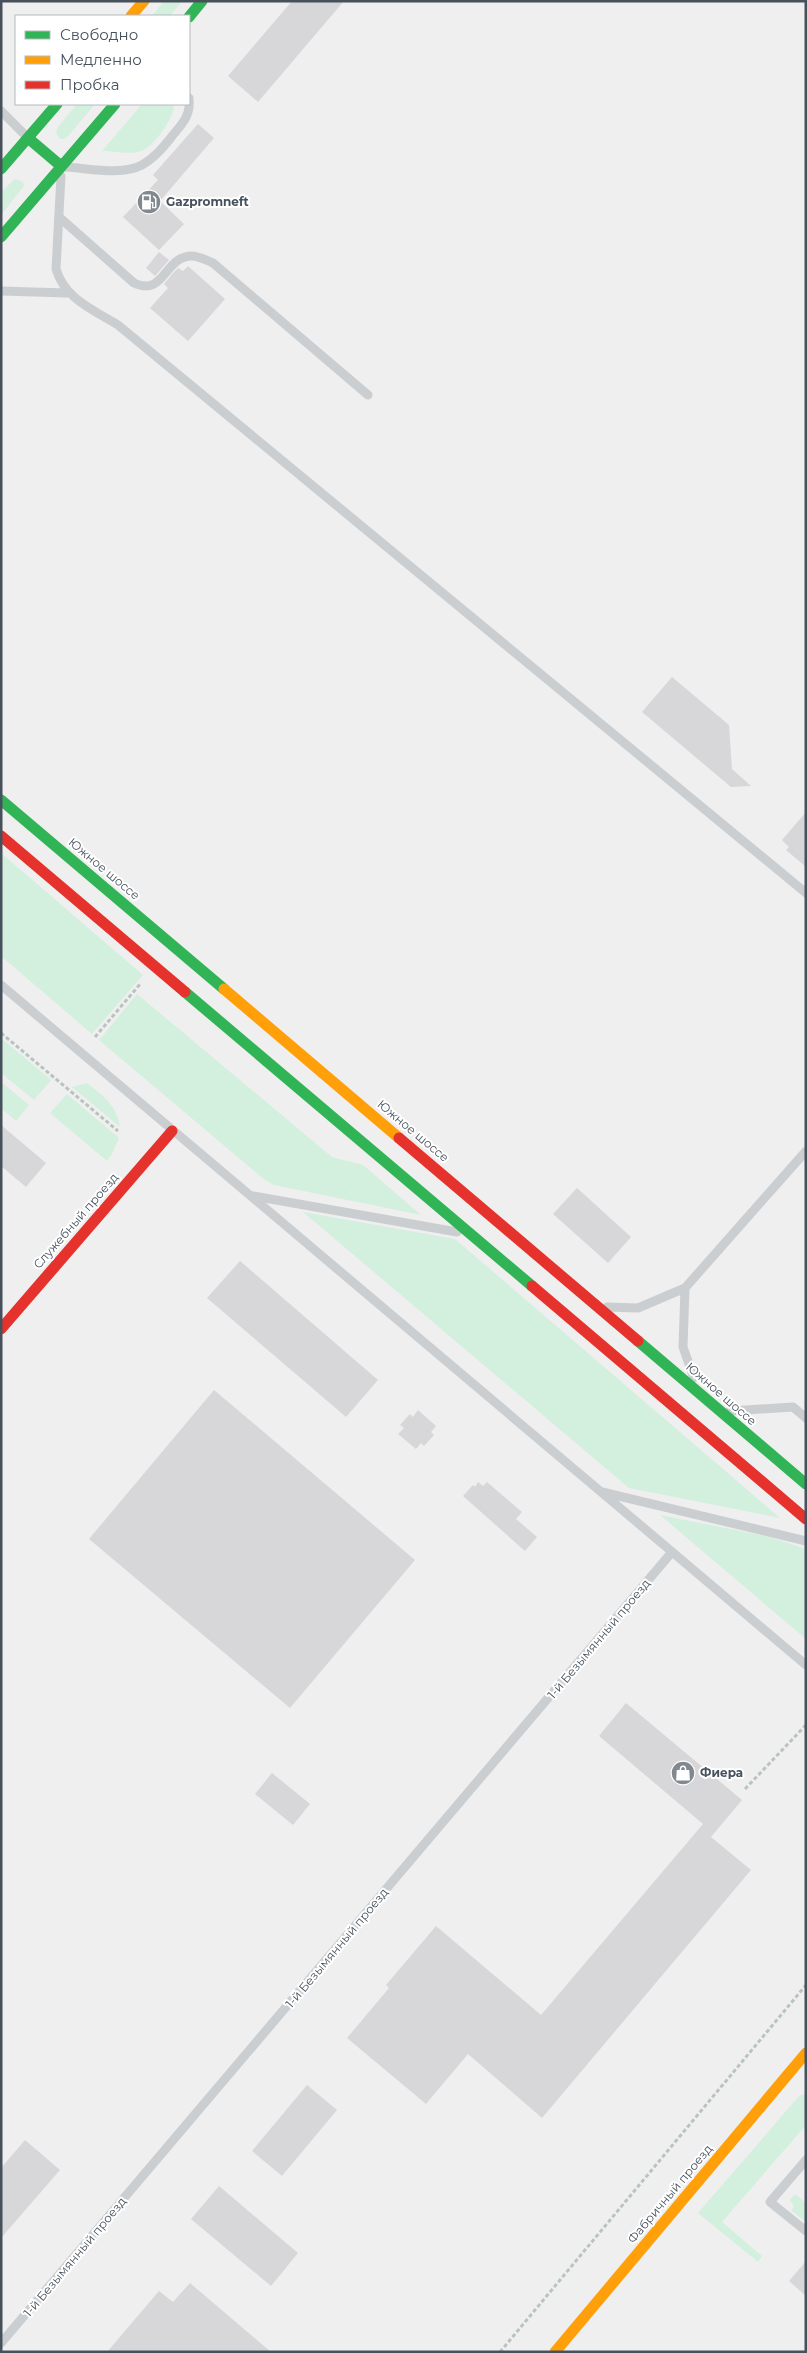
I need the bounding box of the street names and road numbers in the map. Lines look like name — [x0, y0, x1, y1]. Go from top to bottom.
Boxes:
street label: Южное шоссе — [66, 834, 143, 903]
street label: Южное шоссе — [375, 1096, 452, 1165]
street label: Служебный проезд — [30, 1170, 121, 1272]
street label: Южное шоссе — [683, 1359, 760, 1428]
street label: 1-й Безымянный проезд — [544, 1576, 653, 1702]
street label: 1-й Безымянный проезд — [282, 1885, 391, 2011]
street label: Фабричный проезд — [624, 2141, 715, 2246]
street label: 1-й Безымянный проезд — [20, 2194, 129, 2320]

